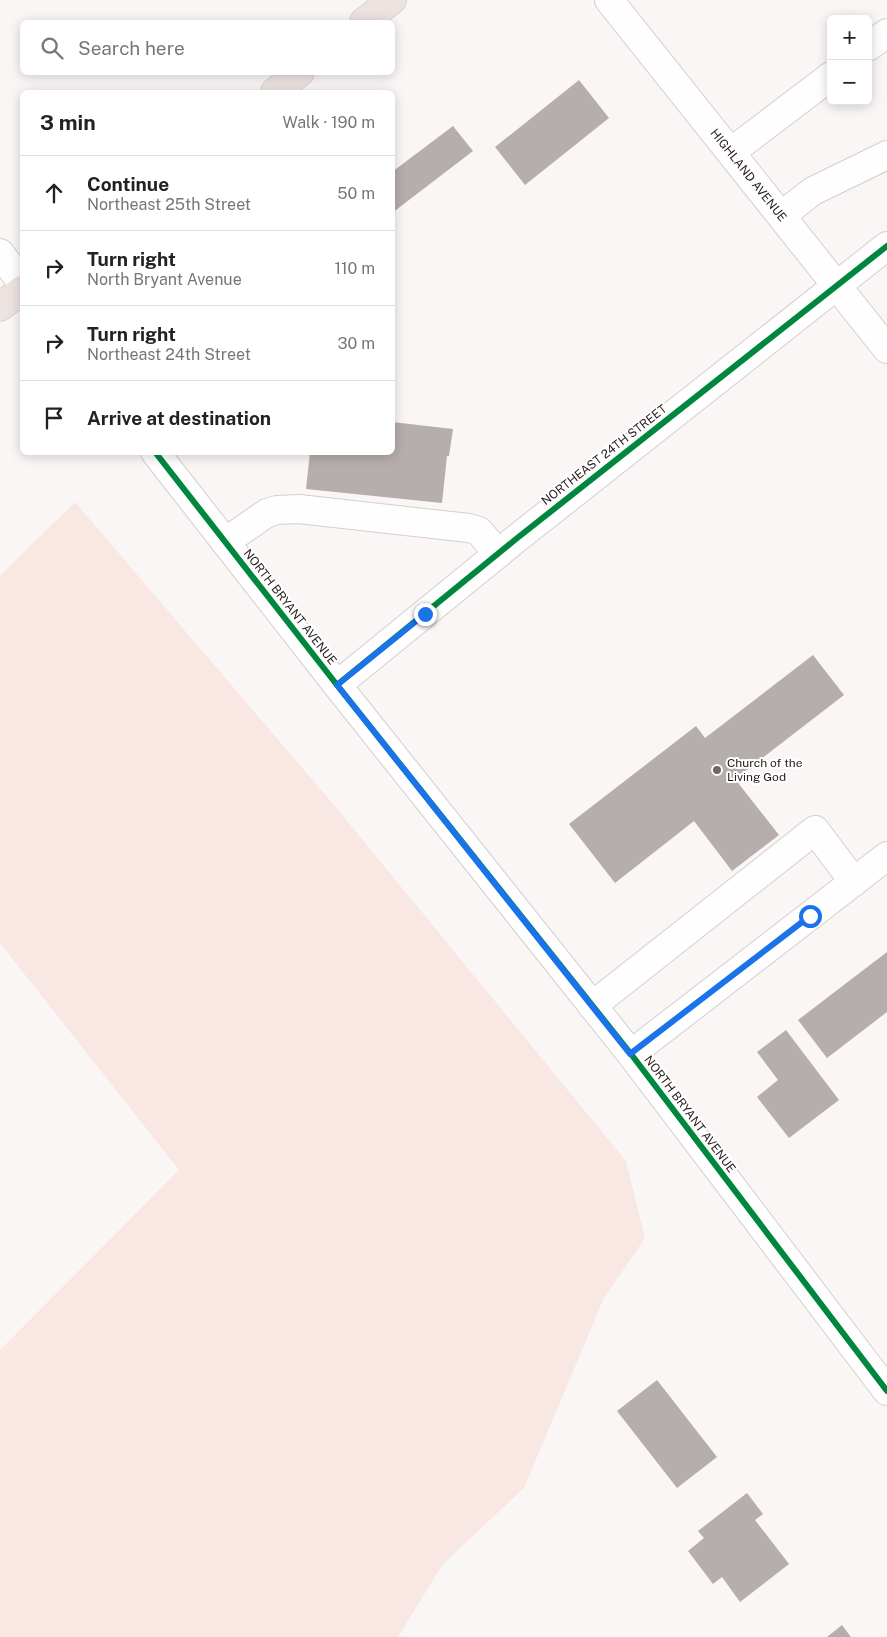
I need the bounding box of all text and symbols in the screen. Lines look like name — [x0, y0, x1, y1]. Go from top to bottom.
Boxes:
map controls — [827, 15, 872, 105]
button: + — [827, 15, 872, 60]
search box — [20, 20, 395, 75]
icon: search — [38, 34, 66, 62]
text: Search here — [78, 37, 185, 59]
button: − — [827, 60, 872, 105]
text: 3 min — [40, 110, 96, 135]
text: Walk · 190 m — [283, 113, 375, 132]
street label: HIGHLAND AVENUE — [708, 126, 790, 224]
text: Continue — [87, 173, 169, 195]
icon: ahead — [40, 179, 68, 207]
text: 50 m — [337, 184, 375, 203]
text: Northeast 25th Street — [87, 195, 251, 214]
text: Turn right — [87, 248, 176, 270]
icon: right — [40, 254, 68, 282]
text: 110 m — [334, 259, 375, 278]
text: North Bryant Avenue — [87, 270, 242, 289]
text: Turn right — [87, 323, 176, 345]
icon: right — [40, 329, 68, 357]
text: 30 m — [338, 334, 375, 353]
text: Northeast 24th Street — [87, 345, 251, 364]
street label: NORTHEAST 24TH STREET — [539, 402, 669, 508]
icon: arrive — [40, 404, 68, 432]
text: Arrive at destination — [87, 407, 271, 429]
street label: NORTH BRYANT AVENUE — [241, 546, 339, 668]
route end — [414, 603, 437, 626]
place label: Church of the Living God — [727, 756, 803, 784]
marker: Church of the Living God — [711, 764, 723, 776]
route start — [799, 905, 822, 928]
street label: NORTH BRYANT AVENUE — [641, 1053, 739, 1175]

